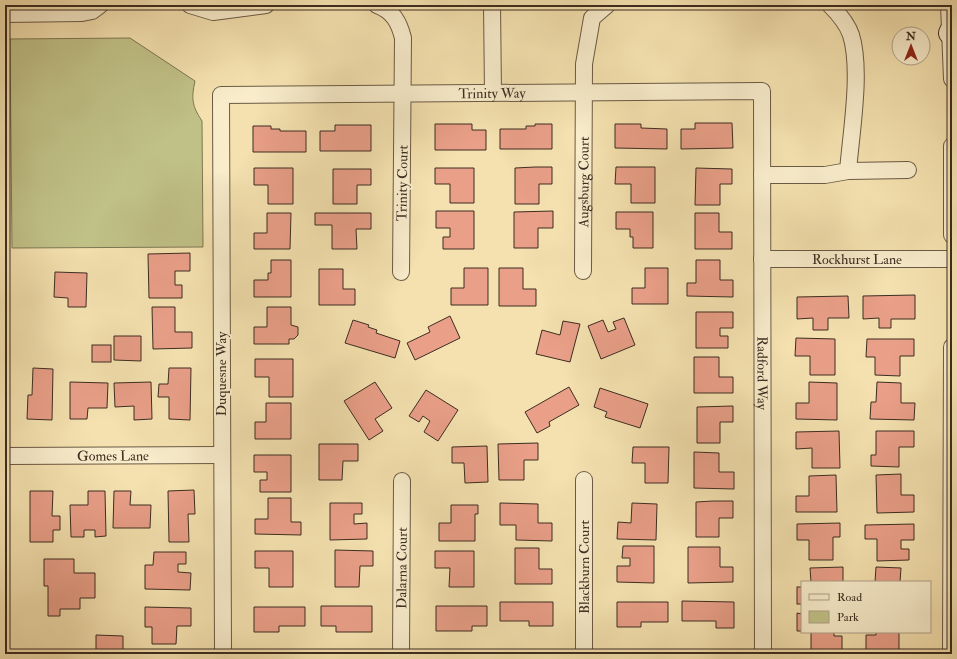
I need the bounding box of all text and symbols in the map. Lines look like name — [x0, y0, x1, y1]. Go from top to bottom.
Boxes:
north arrow — [891, 26, 931, 66]
text: N — [905, 30, 917, 43]
street label: Trinity Way — [458, 85, 526, 103]
street label: Augsburg Court — [575, 136, 593, 229]
street label: Trinity Court — [393, 144, 413, 221]
street label: Rockhurst Lane — [812, 251, 902, 268]
street label: Duquesne Way — [213, 331, 231, 416]
street label: Radford Way — [753, 336, 771, 411]
street label: Gomes Lane — [77, 447, 149, 465]
street label: Blackburn Court — [576, 519, 593, 614]
street label: Dalarna Court — [393, 527, 411, 609]
legend — [801, 581, 931, 633]
text: Road — [837, 590, 862, 605]
text: Park — [837, 610, 859, 625]

